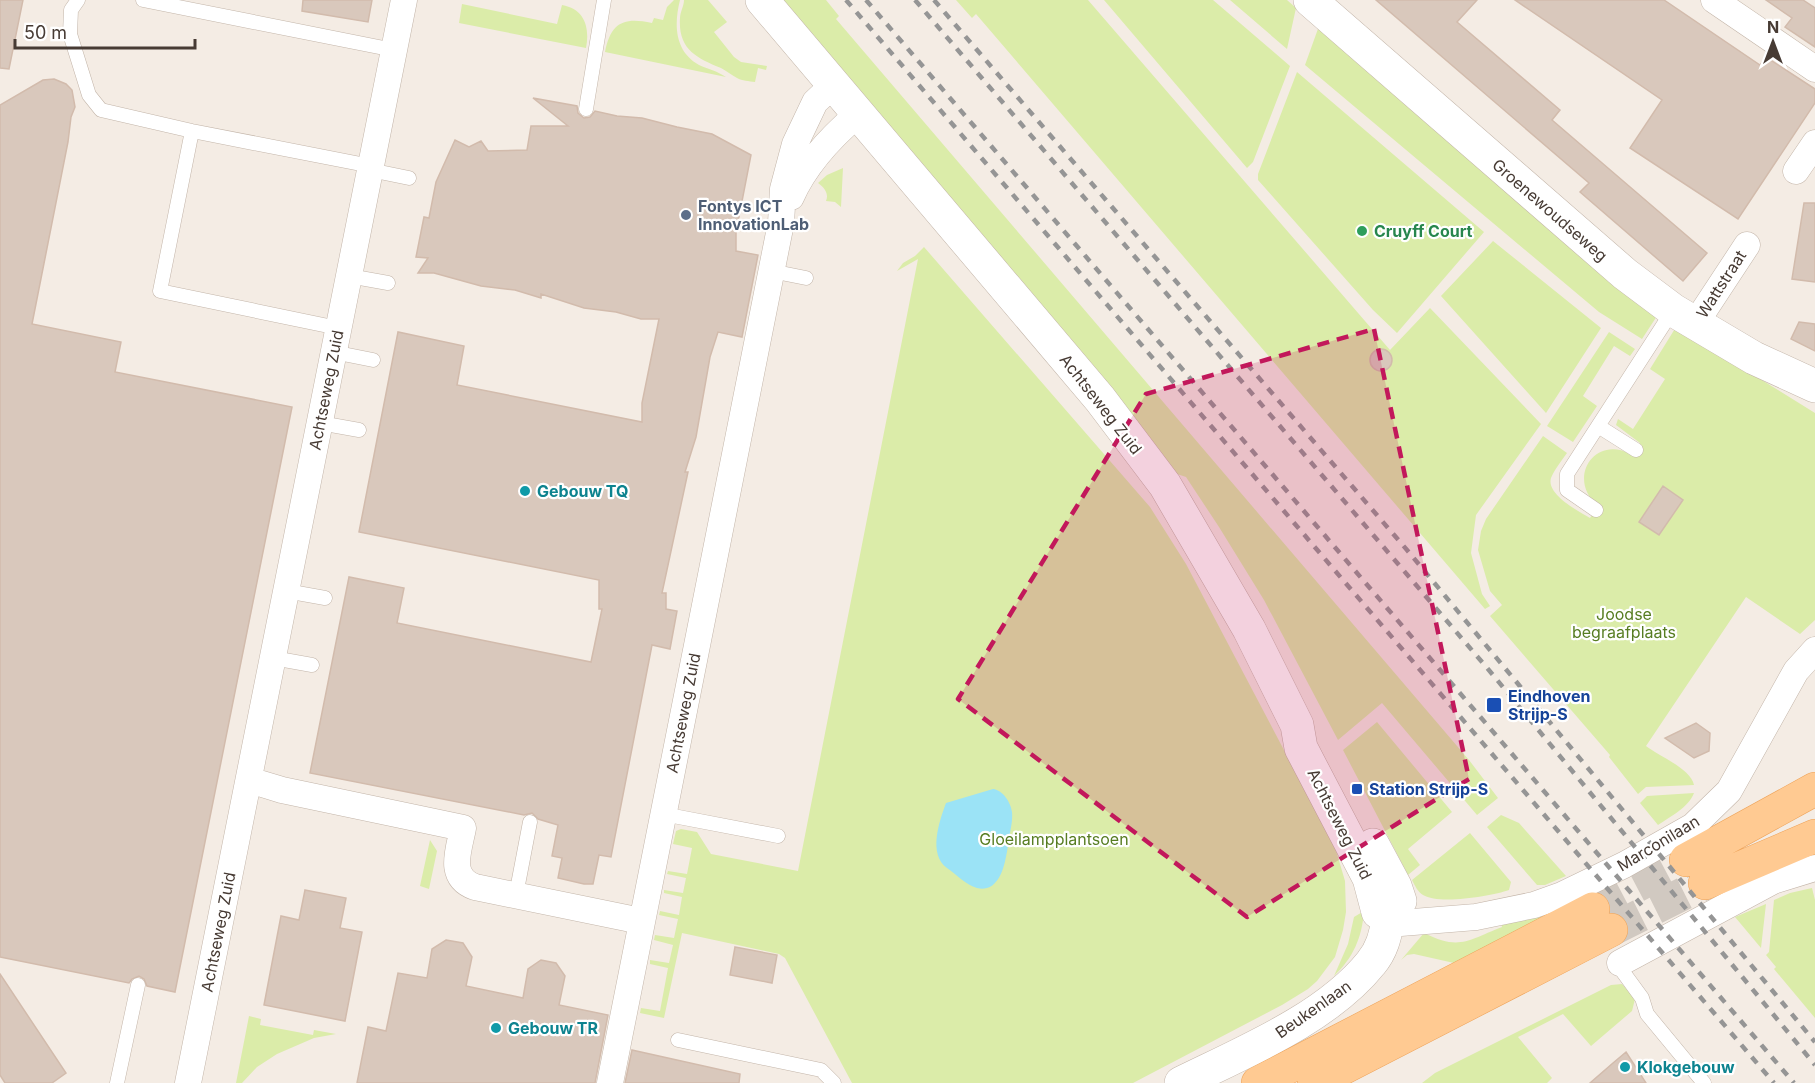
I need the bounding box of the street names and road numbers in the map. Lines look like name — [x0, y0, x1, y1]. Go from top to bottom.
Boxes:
street label: Groenewoudseweg — [1488, 154, 1612, 266]
street label: Wattstraat — [1692, 246, 1750, 322]
street label: Achtseweg Zuid — [305, 328, 347, 452]
street label: Achtseweg Zuid — [1056, 350, 1146, 458]
street label: Achtseweg Zuid — [662, 651, 704, 775]
street label: Achtseweg Zuid — [1303, 765, 1377, 883]
street label: Marconilaan — [1613, 811, 1703, 875]
street label: Achtseweg Zuid — [197, 870, 239, 994]
street label: Beukenlaan — [1271, 976, 1355, 1042]

